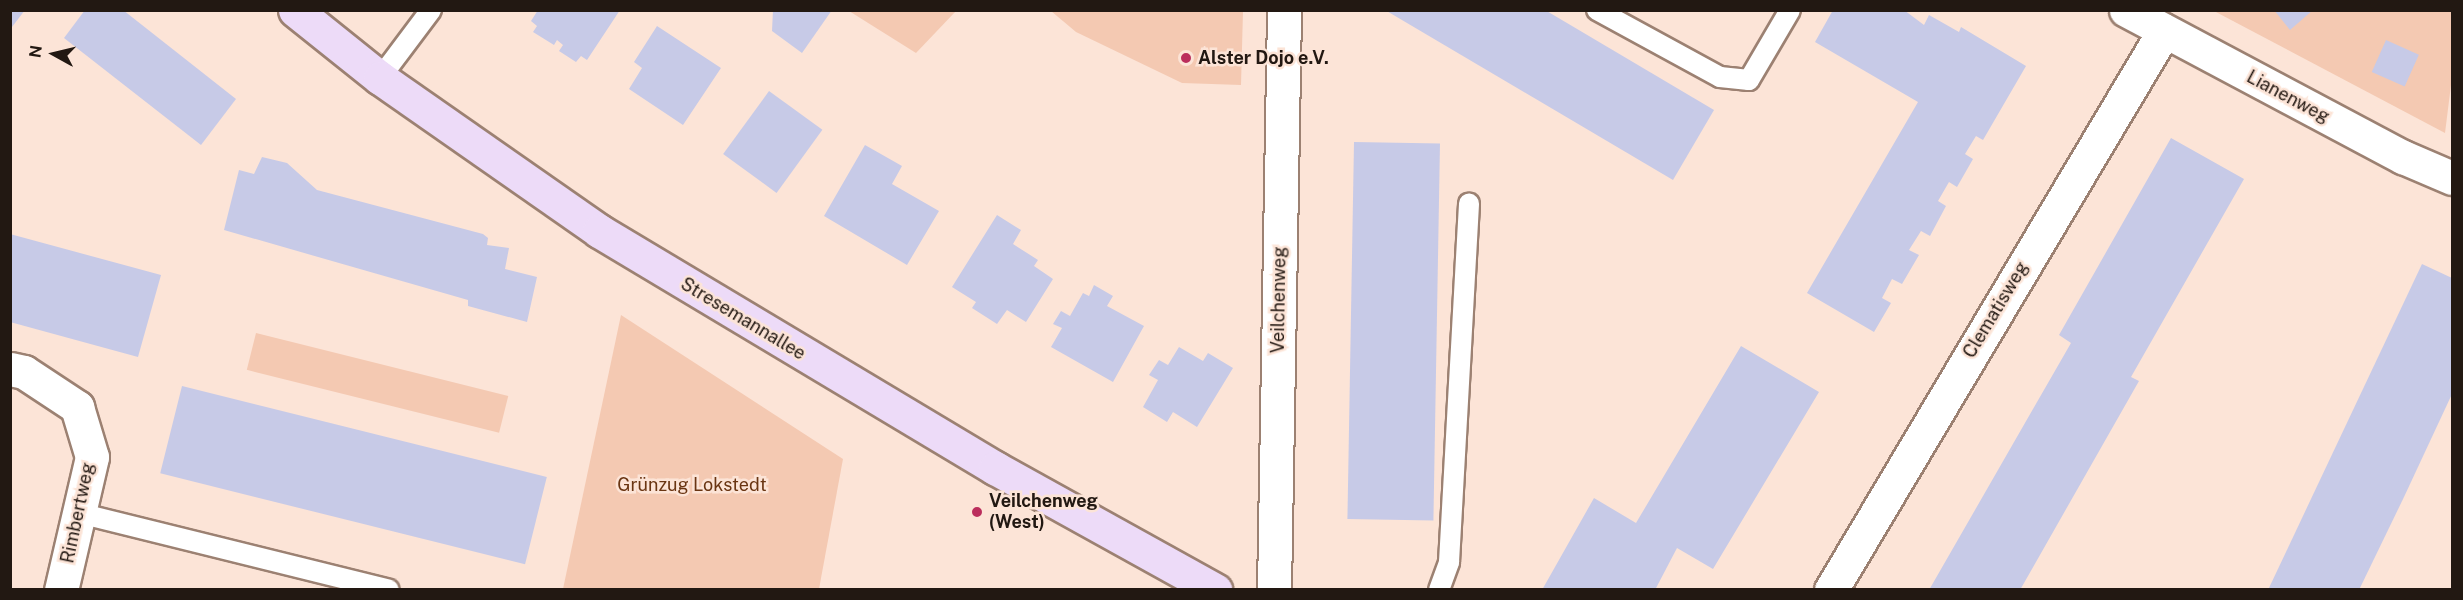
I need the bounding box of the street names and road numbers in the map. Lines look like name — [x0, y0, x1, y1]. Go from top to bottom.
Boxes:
street label: Lianenweg — [2243, 66, 2333, 128]
street label: Veilchenweg — [1267, 247, 1291, 353]
street label: Clematisweg — [1959, 258, 2033, 362]
street label: Stresemannallee — [677, 273, 809, 365]
street label: Rimbertweg — [57, 461, 99, 565]

